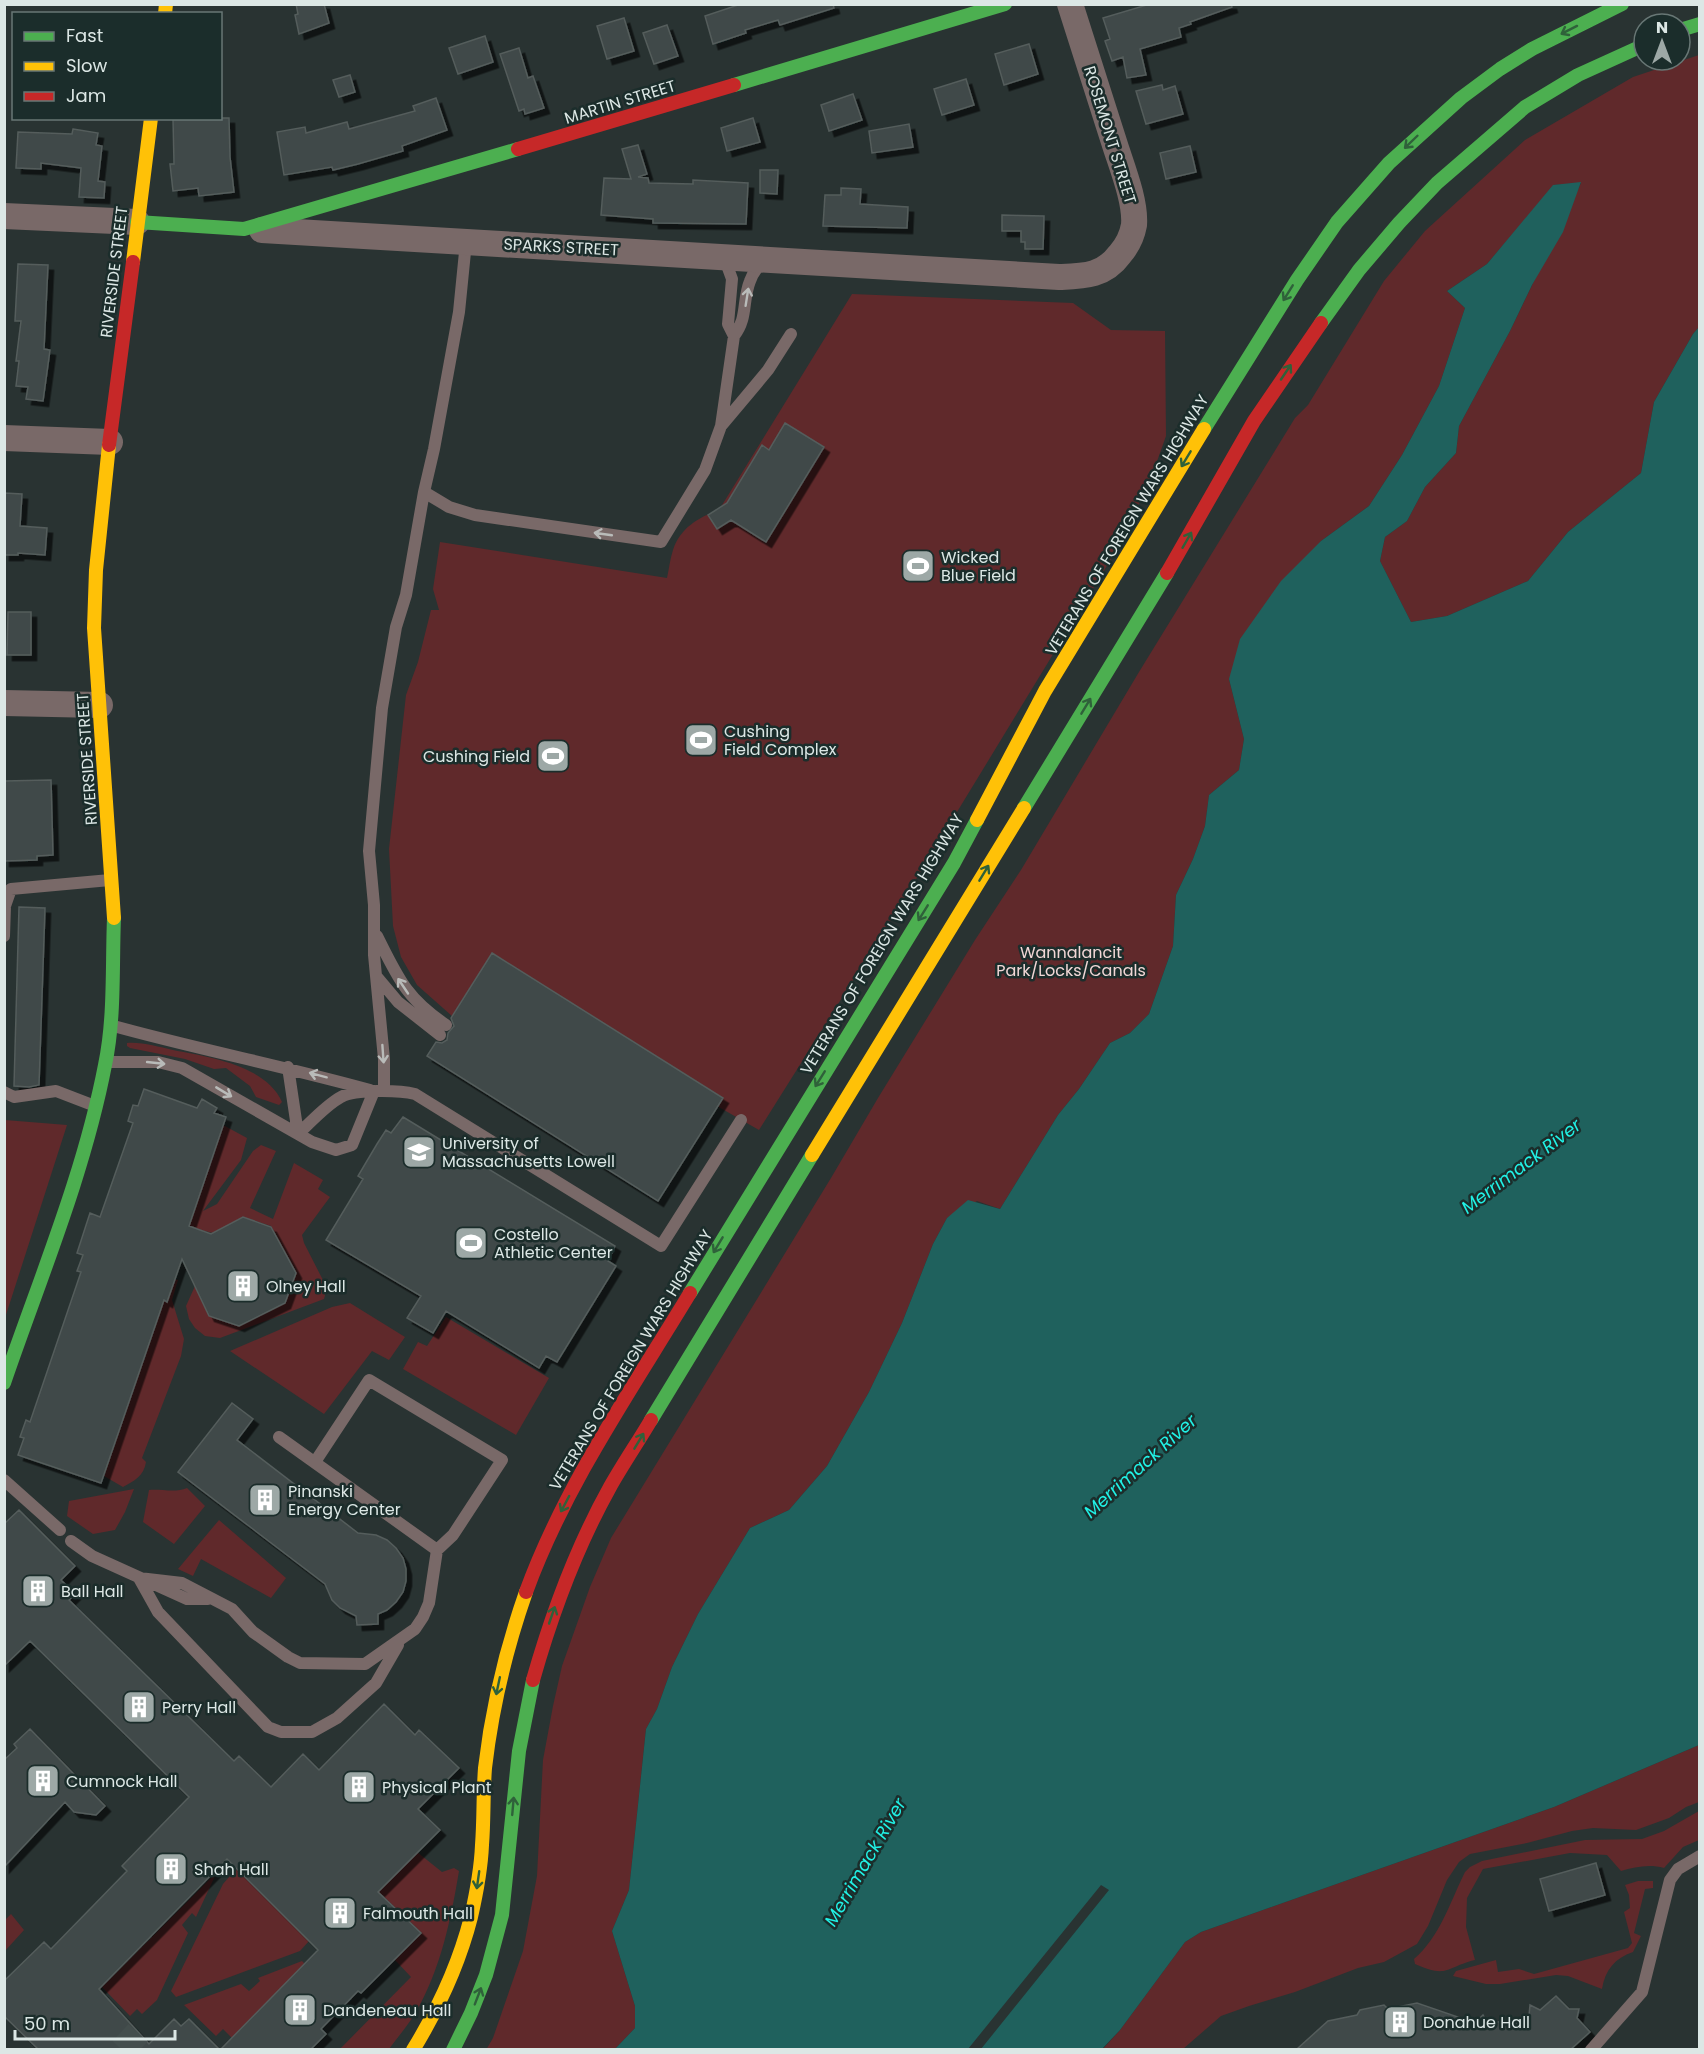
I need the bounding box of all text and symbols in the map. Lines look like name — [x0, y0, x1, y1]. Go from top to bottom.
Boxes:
legend — [12, 12, 222, 120]
north arrow — [1632, 12, 1692, 72]
text: N — [1656, 16, 1668, 39]
text: Fast — [66, 23, 103, 48]
one-way arrow — [1561, 24, 1578, 36]
text: Slow — [66, 53, 108, 78]
street label: ROSEMONT STREET — [1078, 63, 1142, 207]
street label: MARTIN STREET — [562, 74, 679, 130]
text: Jam — [66, 83, 106, 108]
one-way arrow — [1403, 135, 1418, 149]
street label: RIVERSIDE STREET — [95, 205, 134, 339]
street label: SPARKS STREET — [503, 232, 619, 262]
one-way arrow — [1282, 284, 1294, 301]
one-way arrow — [741, 287, 752, 307]
one-way arrow — [1280, 364, 1292, 381]
street label: VETERANS OF FOREIGN WARS HIGHWAY — [1040, 390, 1215, 660]
one-way arrow — [1179, 450, 1191, 467]
one-way arrow — [594, 528, 614, 539]
one-way arrow — [1182, 532, 1194, 549]
place label: Wicked Blue Field — [941, 546, 1016, 587]
sports icon: Wicked Blue Field — [900, 548, 936, 584]
street label: RIVERSIDE STREET — [71, 692, 103, 826]
one-way arrow — [1080, 698, 1092, 715]
place label: Cushing Field Complex — [724, 720, 837, 761]
sports icon: Cushing Field Complex — [683, 722, 719, 758]
sports icon: Cushing Field — [535, 738, 571, 774]
place label: Cushing Field — [423, 745, 530, 768]
street label: VETERANS OF FOREIGN WARS HIGHWAY — [795, 809, 970, 1079]
one-way arrow — [979, 865, 991, 882]
one-way arrow — [916, 904, 928, 921]
park label: Wannalancit Park/Locks/Canals — [996, 941, 1146, 982]
one-way arrow — [397, 978, 409, 995]
one-way arrow — [378, 1044, 389, 1064]
one-way arrow — [145, 1058, 165, 1069]
one-way arrow — [308, 1069, 327, 1081]
one-way arrow — [814, 1070, 826, 1087]
one-way arrow — [215, 1086, 232, 1098]
water label: Merrimack River — [1456, 1112, 1587, 1219]
place label: University of Massachusetts Lowell — [442, 1132, 615, 1173]
school or university icon: University of Massachusetts Lowell — [401, 1134, 437, 1170]
place label: Costello Athletic Center — [494, 1223, 613, 1264]
sports icon: Costello Athletic Center — [453, 1225, 489, 1261]
street label: VETERANS OF FOREIGN WARS HIGHWAY — [544, 1225, 719, 1495]
one-way arrow — [712, 1236, 724, 1253]
building icon: Olney Hall — [225, 1268, 261, 1304]
place label: Olney Hall — [266, 1275, 346, 1298]
water label: Merrimack River — [1078, 1408, 1203, 1524]
one-way arrow — [633, 1433, 645, 1450]
place label: Pinanski Energy Center — [288, 1480, 401, 1521]
building icon: Pinanski Energy Center — [247, 1482, 283, 1518]
one-way arrow — [559, 1494, 570, 1512]
building icon: Ball Hall — [20, 1573, 56, 1609]
place label: Ball Hall — [61, 1580, 124, 1603]
one-way arrow — [547, 1606, 558, 1625]
one-way arrow — [492, 1676, 503, 1695]
building icon: Perry Hall — [121, 1689, 157, 1725]
place label: Perry Hall — [162, 1696, 236, 1719]
building icon: Cumnock Hall — [25, 1763, 61, 1799]
building icon: Physical Plant — [341, 1769, 377, 1805]
place label: Cumnock Hall — [66, 1770, 178, 1793]
place label: Physical Plant — [382, 1776, 492, 1799]
water label: Merrimack River — [818, 1792, 912, 1931]
one-way arrow — [508, 1796, 519, 1816]
building icon: Shah Hall — [153, 1851, 189, 1887]
place label: Shah Hall — [194, 1858, 269, 1881]
one-way arrow — [472, 1869, 483, 1889]
building icon: Falmouth Hall — [322, 1895, 358, 1931]
place label: Falmouth Hall — [363, 1902, 473, 1925]
one-way arrow — [473, 1988, 484, 2006]
building icon: Dandeneau Hall — [282, 1992, 318, 2028]
place label: Dandeneau Hall — [323, 1999, 451, 2022]
scale bar — [15, 2003, 176, 2041]
building icon: Donahue Hall — [1382, 2004, 1418, 2040]
text: 50 m — [24, 2011, 70, 2036]
place label: Donahue Hall — [1423, 2011, 1530, 2034]

